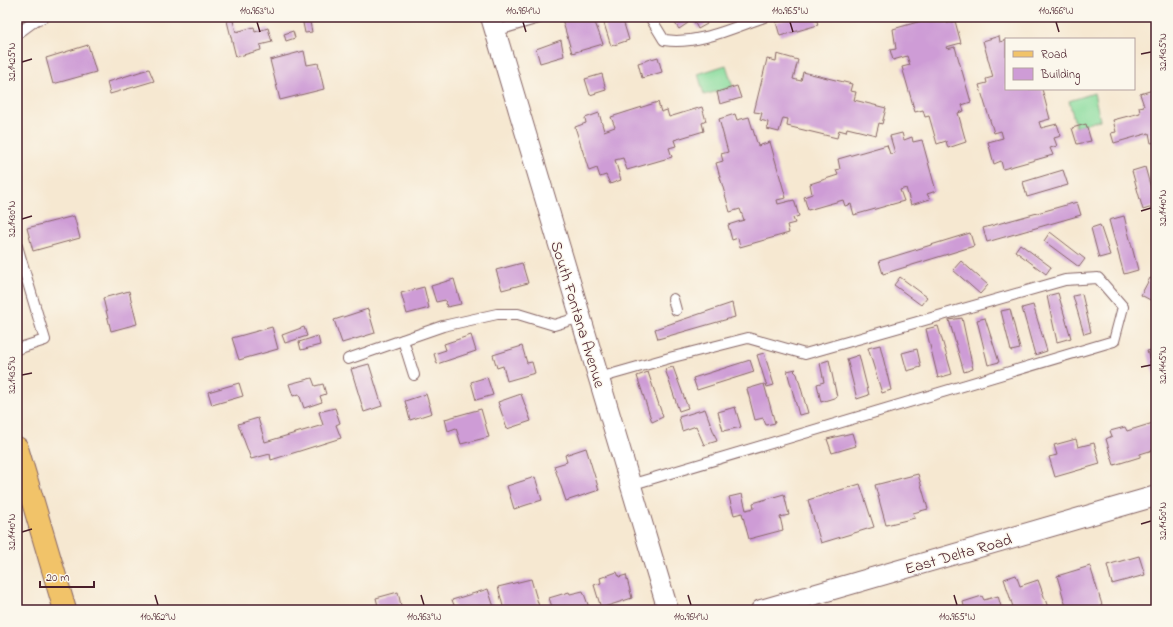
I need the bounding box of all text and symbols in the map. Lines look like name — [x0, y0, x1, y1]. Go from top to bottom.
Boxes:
text: 110.963°W — [240, 4, 275, 19]
text: 110.964°W — [506, 4, 541, 19]
text: 110.965°W — [772, 4, 808, 19]
text: 110.966°W — [1039, 4, 1074, 19]
text: 32.1435°N — [1156, 33, 1171, 71]
legend — [1005, 38, 1135, 90]
text: 32.1425°N — [5, 42, 20, 81]
text: Road — [1041, 46, 1067, 64]
text: Building — [1040, 66, 1080, 85]
text: 32.1440°N — [1156, 190, 1171, 226]
text: 32.1430°N — [5, 201, 20, 237]
street label: South Fontana Avenue — [543, 238, 611, 392]
text: 32.1445°N — [1156, 346, 1171, 384]
text: 32.1435°N — [5, 356, 20, 394]
text: 32.1450°N — [1156, 502, 1171, 540]
text: 32.1440°N — [5, 514, 20, 550]
street label: East Delta Road — [902, 528, 1015, 582]
scale bar — [40, 563, 94, 589]
text: 20 m — [46, 569, 69, 587]
text: 110.962°W — [140, 610, 176, 625]
text: 110.963°W — [407, 610, 442, 625]
text: 110.964°W — [674, 610, 709, 625]
text: 110.965°W — [939, 610, 975, 625]

